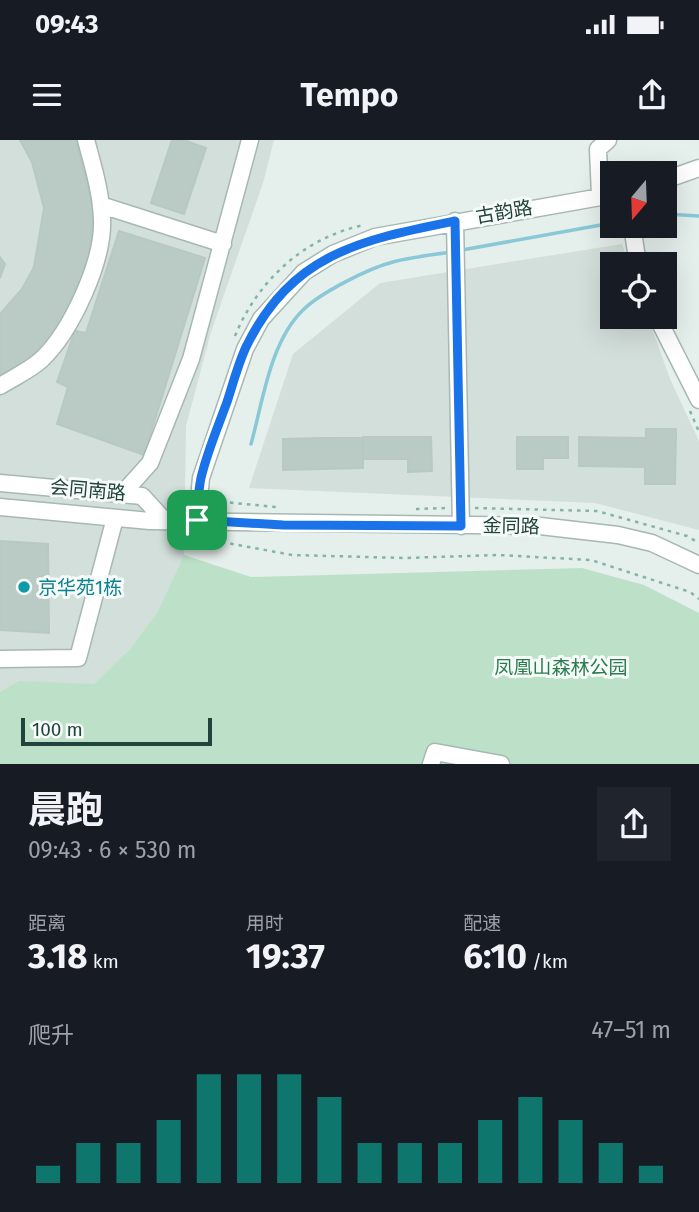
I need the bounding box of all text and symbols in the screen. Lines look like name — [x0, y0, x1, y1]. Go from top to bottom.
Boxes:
text: 09:43 — [35, 9, 98, 40]
icon: menu — [28, 76, 66, 114]
text: Tempo — [300, 76, 399, 114]
icon: share — [633, 76, 671, 114]
north arrow — [600, 161, 677, 238]
map controls — [600, 161, 677, 329]
street label: 古韵路 — [474, 196, 534, 228]
button: locate — [600, 252, 677, 329]
street label: 会同南路 — [49, 475, 127, 505]
pin — [167, 490, 227, 550]
icon: arrive — [178, 501, 216, 539]
street label: 金同路 — [482, 514, 540, 538]
place label: 京华苑1栋 — [38, 576, 122, 599]
marker: 京华苑1栋 — [16, 579, 32, 595]
park label: 凤凰山森林公园 — [494, 656, 628, 679]
scale bar — [21, 715, 212, 747]
text: 100 m — [32, 718, 83, 741]
text: 晨跑 — [28, 787, 104, 833]
button: share — [597, 787, 671, 861]
text: 09:43 · 6 × 530 m — [28, 836, 197, 864]
text: 距离 — [28, 912, 66, 935]
text: 用时 — [246, 912, 284, 935]
text: 配速 — [463, 912, 501, 935]
text: 3.18 — [28, 935, 88, 977]
text: 19:37 — [246, 935, 325, 977]
text: 6:10 — [463, 935, 527, 977]
text: km — [88, 950, 119, 973]
text: /km — [527, 950, 568, 973]
text: 47–51 m — [591, 1016, 671, 1044]
text: 爬升 — [28, 1021, 74, 1049]

